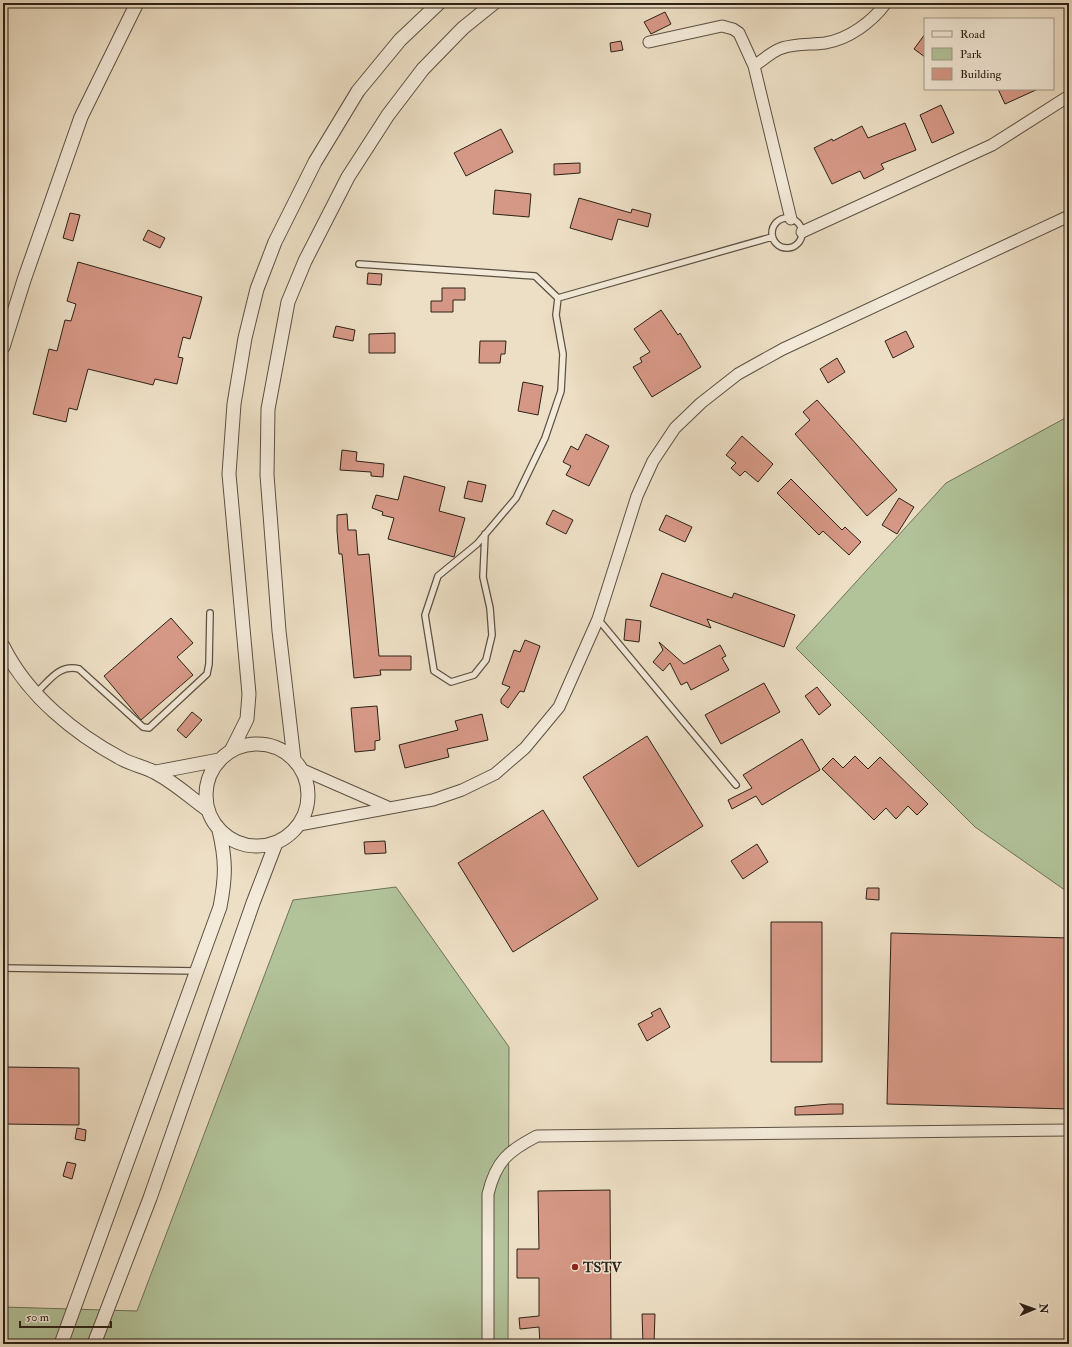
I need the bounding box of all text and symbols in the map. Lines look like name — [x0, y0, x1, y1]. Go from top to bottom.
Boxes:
legend — [924, 18, 1054, 90]
text: Road — [960, 27, 985, 42]
text: Park — [960, 47, 982, 62]
text: Building — [960, 67, 1003, 82]
place label: TSTV — [582, 1259, 623, 1276]
marker: TSTV — [570, 1262, 580, 1272]
north arrow — [1014, 1289, 1054, 1329]
scale bar — [20, 1303, 111, 1329]
text: N — [1037, 1303, 1050, 1315]
text: 50 m — [26, 1310, 50, 1325]

